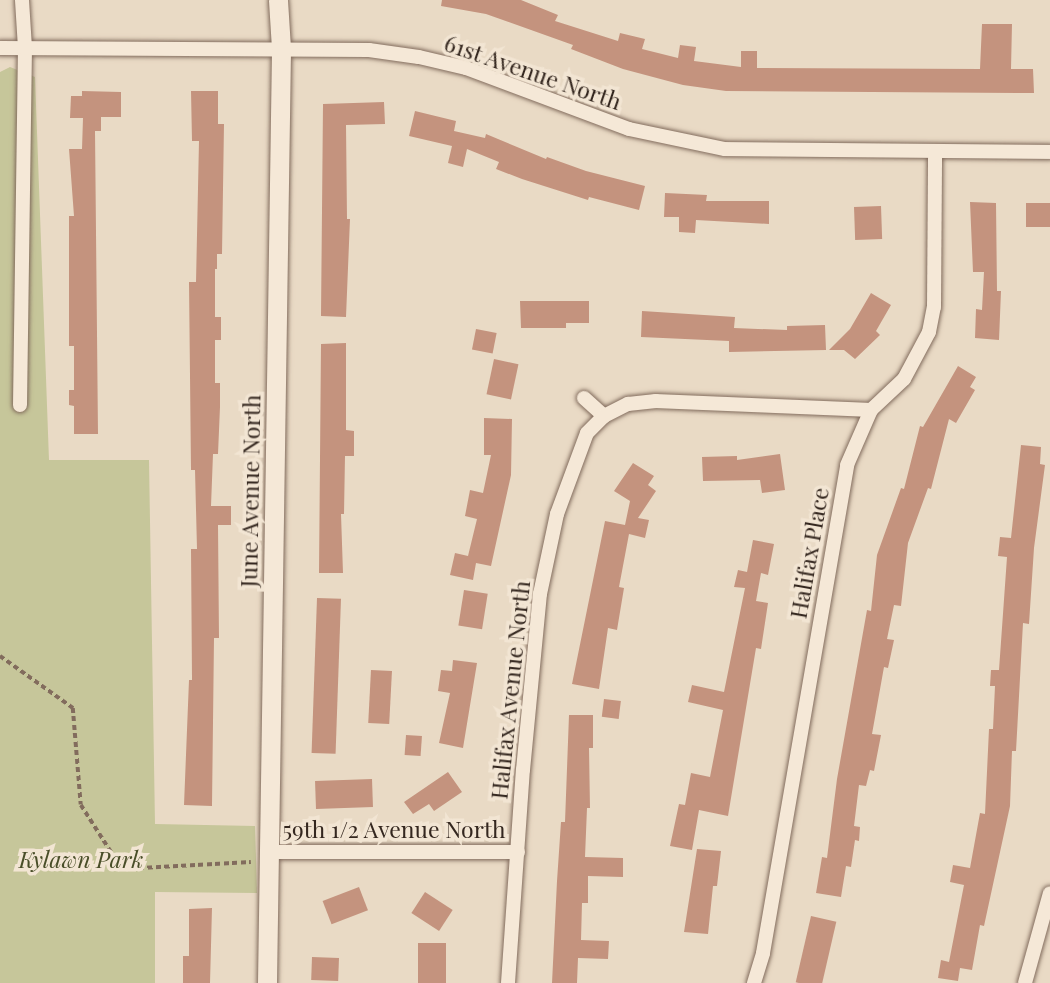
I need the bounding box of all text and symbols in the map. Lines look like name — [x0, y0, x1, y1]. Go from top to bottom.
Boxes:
street label: 61st Avenue North — [440, 29, 626, 115]
street label: June Avenue North — [235, 394, 265, 588]
street label: Halifax Place — [784, 485, 834, 621]
street label: Halifax Avenue North — [485, 579, 535, 801]
street label: 59th 1/2 Avenue North — [282, 815, 506, 843]
park label: Kylawn Park — [19, 845, 143, 873]

